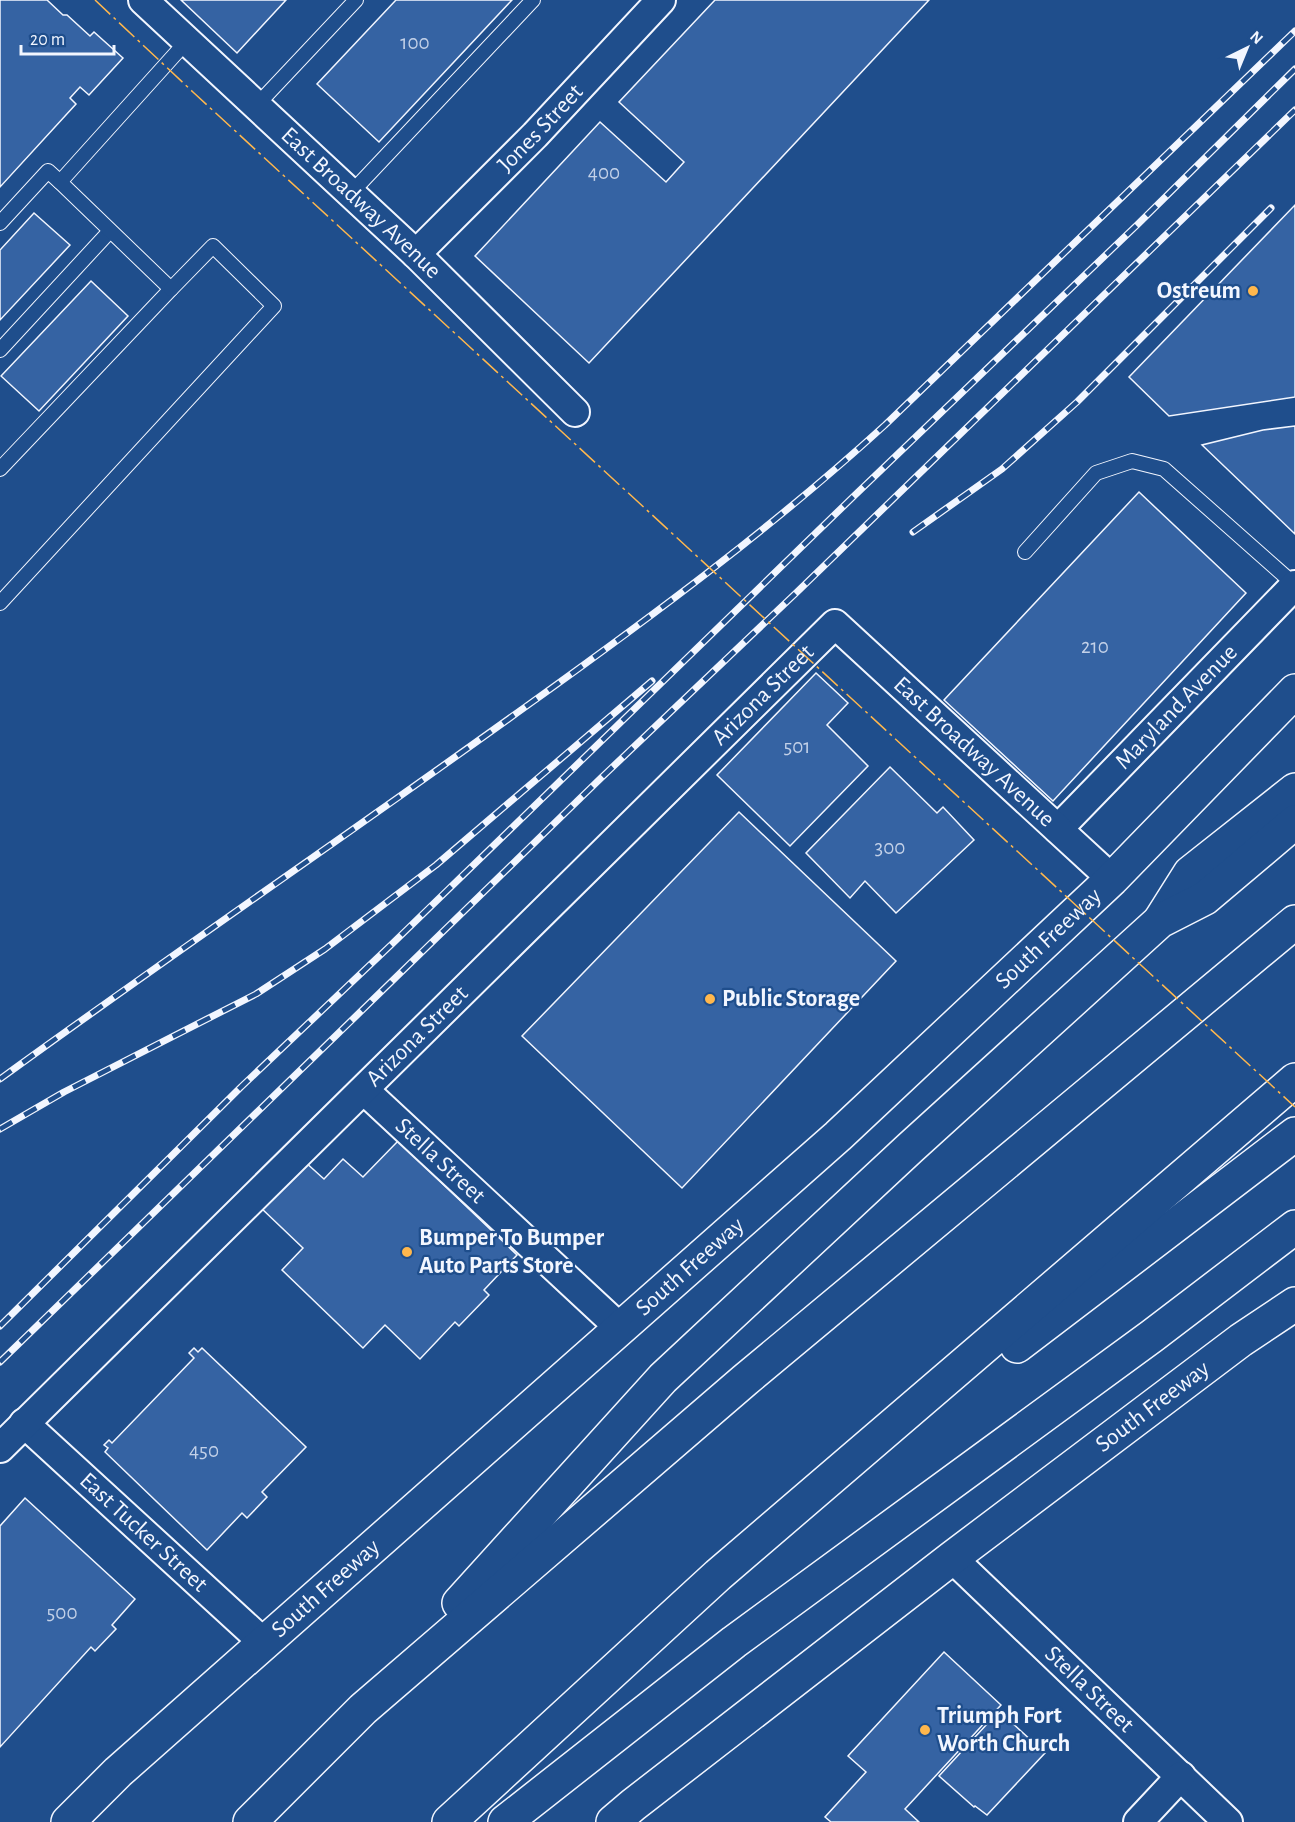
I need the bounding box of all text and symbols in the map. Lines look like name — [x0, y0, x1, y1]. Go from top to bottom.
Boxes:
scale bar — [21, 18, 114, 56]
north arrow — [1217, 18, 1277, 78]
text: N — [1247, 28, 1266, 47]
text: 20 m — [30, 31, 65, 49]
house number: 100 — [400, 32, 430, 53]
street label: Jones Street — [493, 79, 588, 177]
street label: East Broadway Avenue — [276, 123, 446, 283]
house number: 400 — [588, 162, 620, 183]
place label: Ostreum — [1157, 279, 1241, 303]
marker: Ostreum — [1246, 284, 1260, 298]
house number: 210 — [1081, 636, 1109, 657]
street label: Arizona Street — [708, 640, 819, 750]
street label: Maryland Avenue — [1111, 640, 1242, 774]
street label: East Broadway Avenue — [889, 672, 1059, 832]
house number: 501 — [783, 736, 811, 757]
house number: 300 — [875, 837, 905, 858]
street label: South Freeway — [991, 884, 1106, 994]
street label: Arizona Street — [362, 981, 473, 1091]
place label: Public Storage — [722, 987, 860, 1011]
marker: Public Storage — [703, 992, 717, 1006]
street label: Stella Street — [391, 1113, 490, 1208]
street label: South Freeway — [631, 1213, 749, 1320]
place label: Bumper To Bumper Auto Parts Store — [419, 1226, 605, 1278]
marker: Bumper To Bumper Auto Parts Store — [400, 1245, 414, 1259]
street label: South Freeway — [1091, 1356, 1214, 1457]
house number: 450 — [189, 1440, 219, 1461]
street label: East Tucker Street — [75, 1468, 212, 1597]
street label: South Freeway — [267, 1535, 384, 1642]
house number: 500 — [47, 1602, 77, 1623]
street label: Stella Street — [1040, 1642, 1139, 1737]
place label: Triumph Fort Worth Church — [937, 1704, 1070, 1756]
marker: Triumph Fort Worth Church — [918, 1723, 932, 1737]

